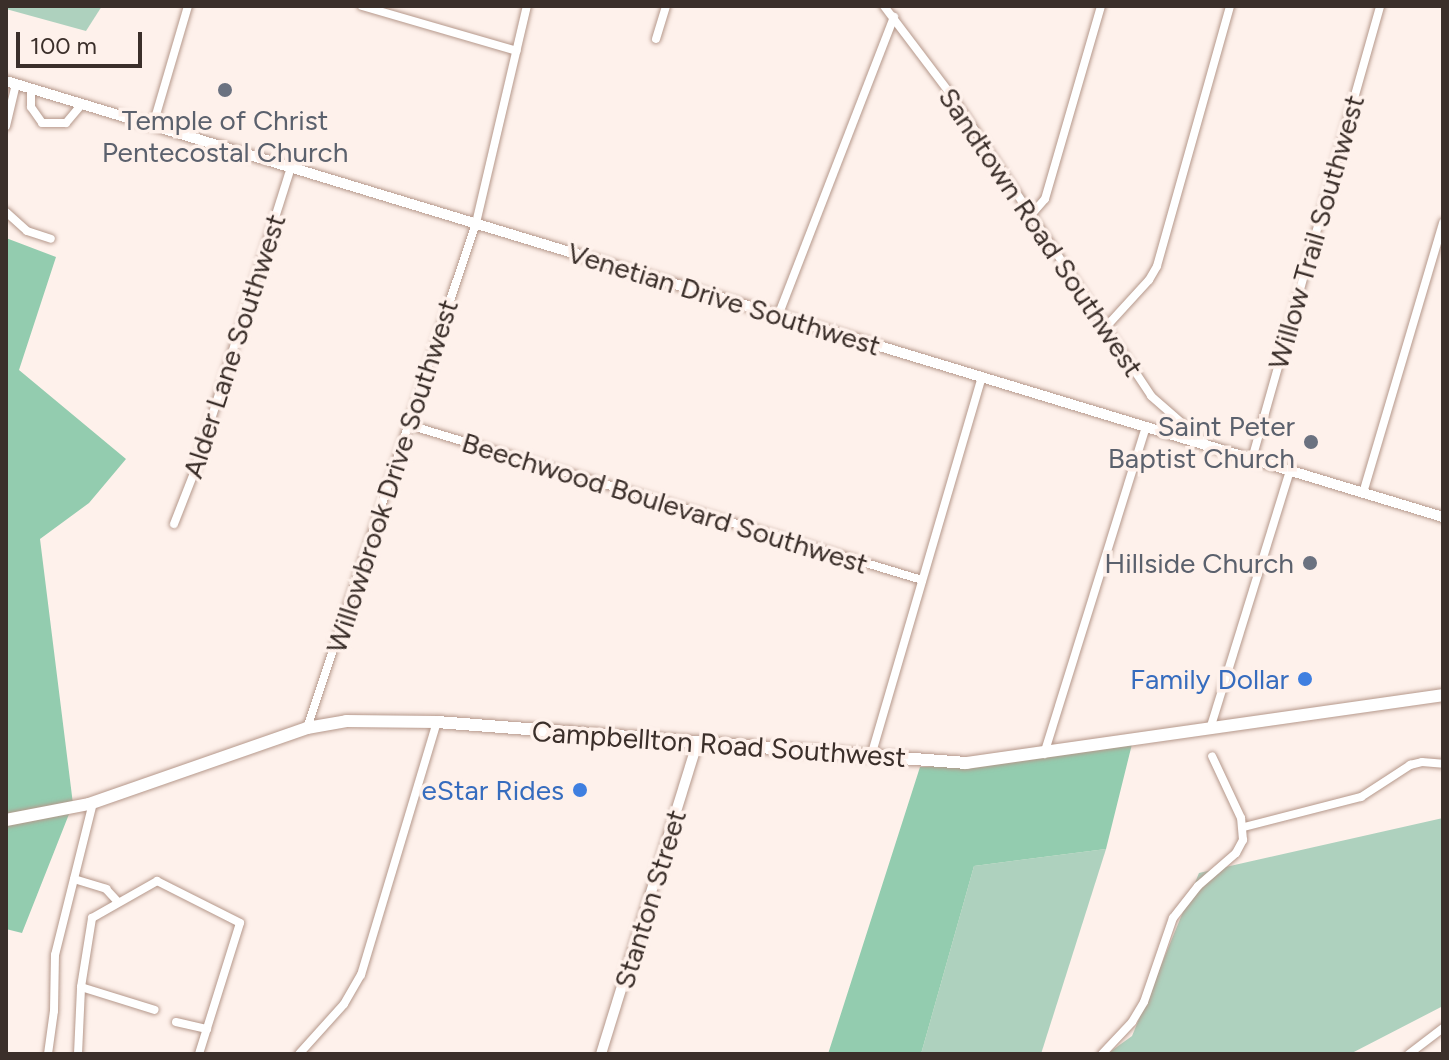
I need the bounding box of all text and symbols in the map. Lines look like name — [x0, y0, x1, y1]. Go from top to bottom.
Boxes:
scale bar — [20, 16, 146, 66]
text: 100 m — [30, 31, 97, 60]
marker: Temple of Christ Pentecostal Church — [216, 81, 234, 99]
street label: Sandtown Road Southwest — [932, 81, 1150, 383]
street label: Willow Trail Southwest — [1261, 91, 1371, 373]
place label: Temple of Christ Pentecostal Church — [102, 103, 348, 169]
street label: Alder Lane Southwest — [175, 210, 293, 482]
street label: Venetian Drive Southwest — [563, 235, 885, 363]
street label: Willowbrook Drive Southwest — [319, 295, 465, 657]
place label: Saint Peter Baptist Church — [1108, 409, 1295, 475]
street label: Beechwood Boulevard Southwest — [458, 425, 872, 581]
marker: Saint Peter Baptist Church — [1302, 433, 1320, 451]
place label: Hillside Church — [1104, 546, 1294, 580]
marker: Hillside Church — [1301, 554, 1319, 572]
place label: Family Dollar — [1130, 662, 1289, 696]
marker: Family Dollar — [1296, 670, 1314, 688]
street label: Campbellton Road Southwest — [531, 714, 907, 774]
place label: eStar Rides — [422, 773, 564, 807]
marker: eStar Rides — [571, 781, 589, 799]
street label: Stanton Street — [607, 805, 693, 993]

